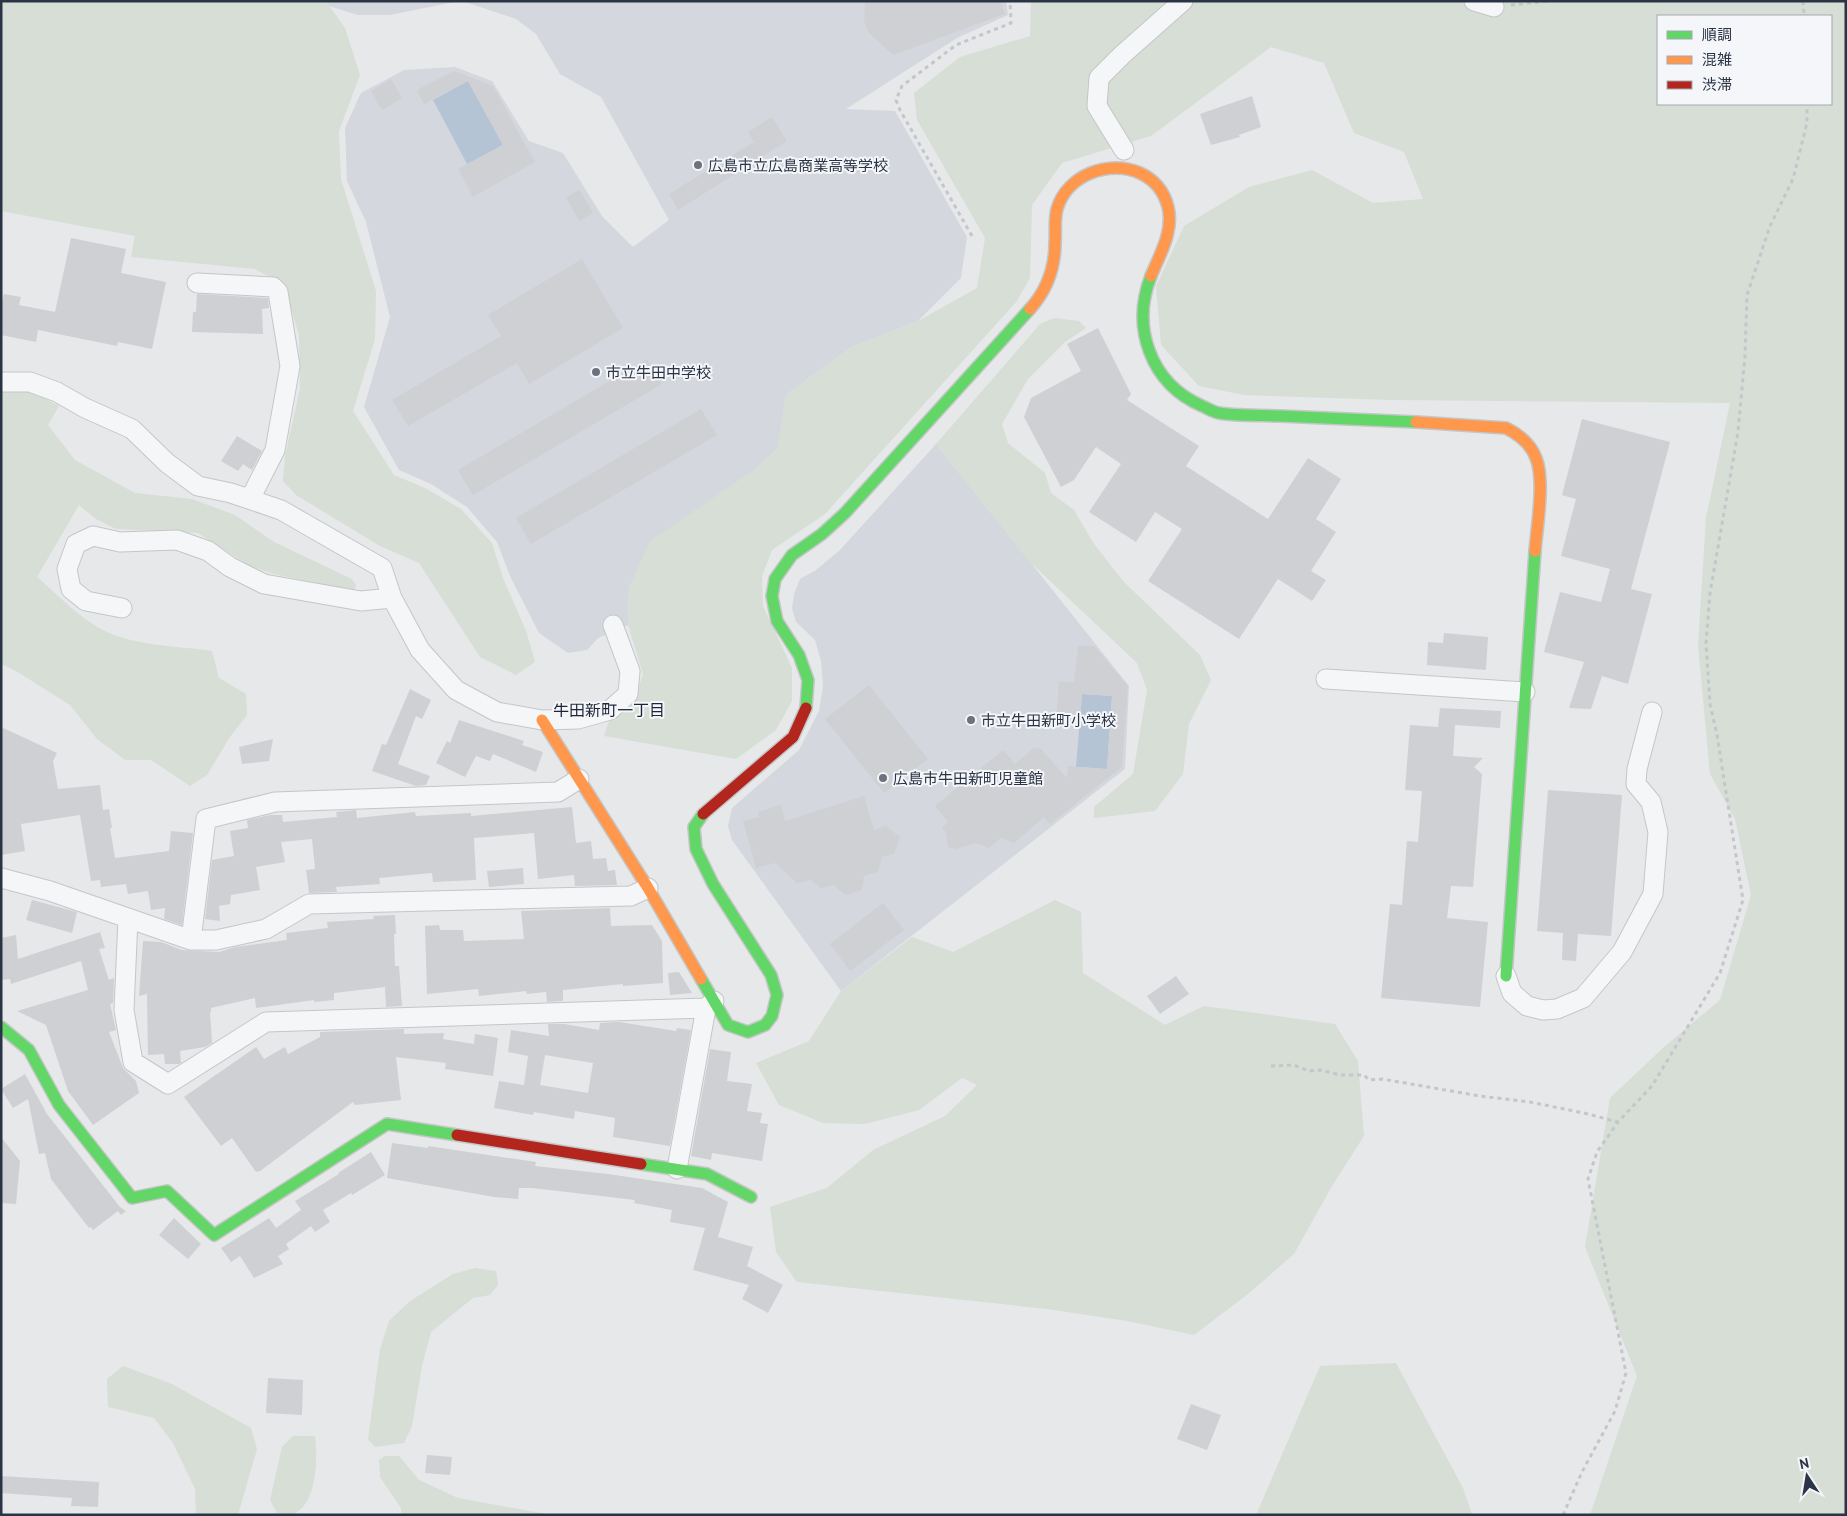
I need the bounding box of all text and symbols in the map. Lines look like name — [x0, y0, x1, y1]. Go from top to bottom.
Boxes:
legend — [1657, 15, 1832, 105]
text: 順調 — [1702, 25, 1732, 44]
text: 混雑 — [1702, 50, 1732, 69]
text: 渋滞 — [1702, 75, 1732, 94]
place label: 広島市立広島商業高等学校 — [708, 156, 888, 175]
marker: 広島市立広島商業高等学校 — [692, 159, 704, 171]
place label: 市立牛田中学校 — [606, 363, 711, 382]
marker: 市立牛田中学校 — [590, 366, 602, 378]
district label: 牛田新町一丁目 — [553, 700, 665, 720]
place label: 市立牛田新町小学校 — [981, 711, 1116, 730]
marker: 市立牛田新町小学校 — [965, 714, 977, 726]
place label: 広島市牛田新町児童館 — [893, 769, 1043, 788]
marker: 広島市牛田新町児童館 — [877, 772, 889, 784]
north arrow — [1782, 1451, 1832, 1501]
text: N — [1798, 1454, 1811, 1473]

